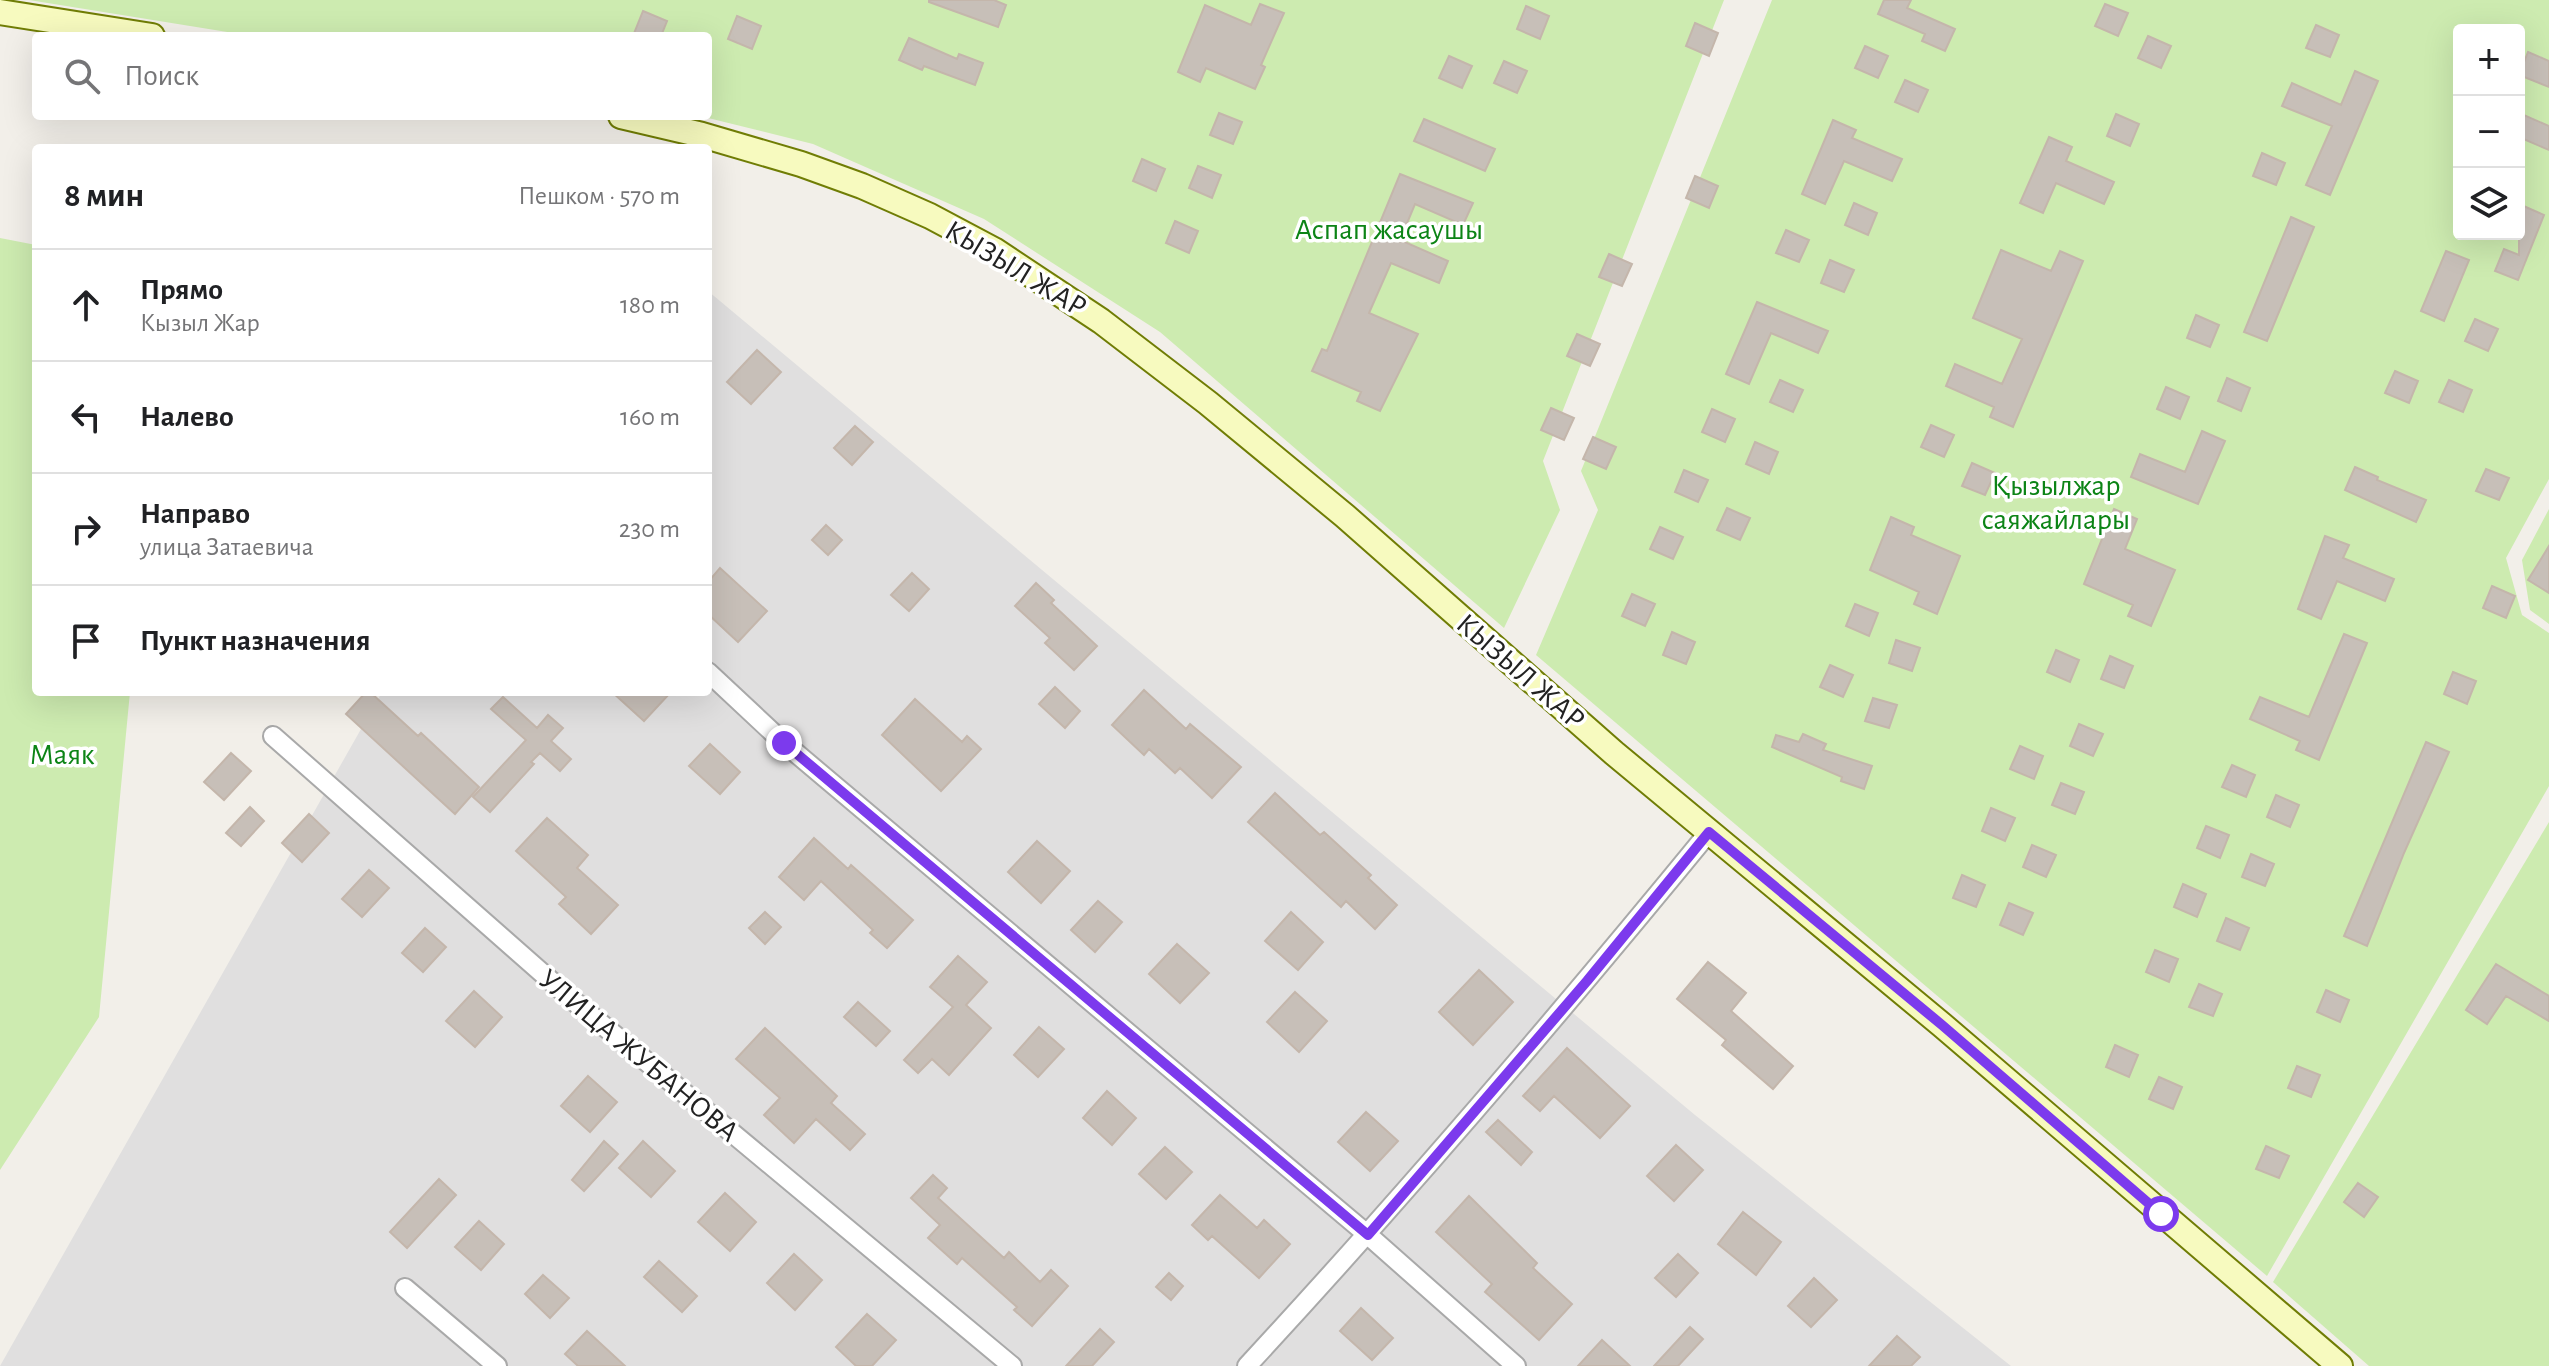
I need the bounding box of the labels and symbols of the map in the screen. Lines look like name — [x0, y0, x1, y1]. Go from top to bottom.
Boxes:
street label: КЫЗЫЛ ЖАР — [940, 215, 1091, 323]
park label: Аспап жасаушы — [1295, 215, 1483, 245]
park label: Қызылжар саяжайлары — [1982, 471, 2130, 535]
street label: КЫЗЫЛ ЖАР — [1451, 608, 1590, 735]
route end — [766, 725, 802, 761]
park label: Маяк — [29, 740, 95, 770]
street label: УЛИЦА ЖУБАНОВА — [533, 964, 744, 1148]
route start — [2143, 1196, 2179, 1232]

